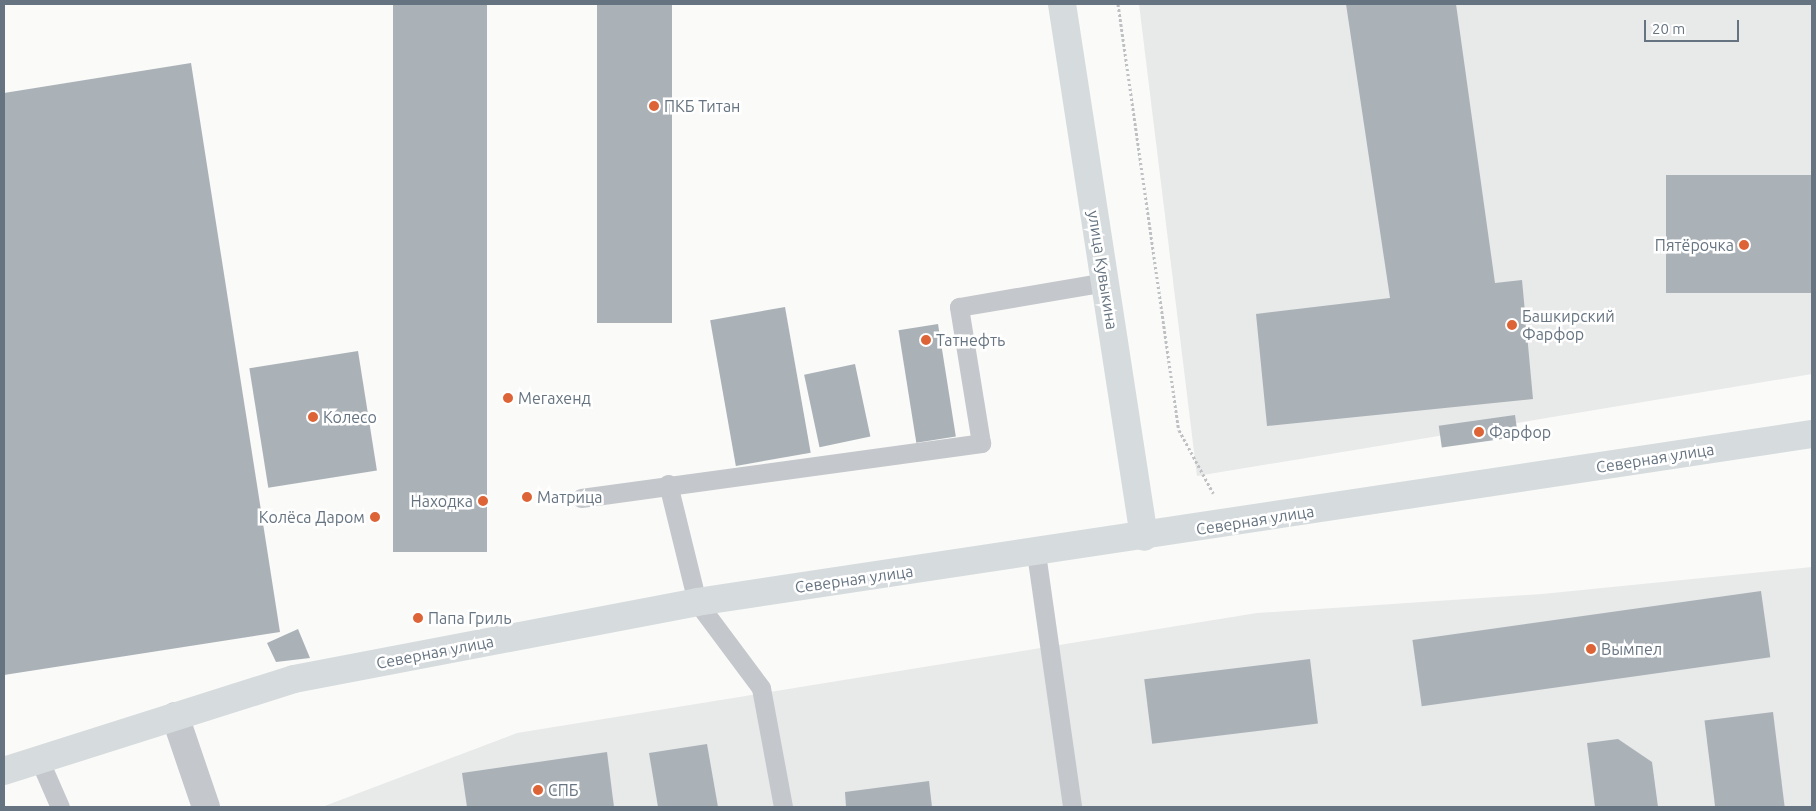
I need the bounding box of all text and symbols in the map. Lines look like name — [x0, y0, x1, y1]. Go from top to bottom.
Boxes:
scale bar — [1646, 10, 1741, 42]
text: 20 m — [1652, 20, 1685, 37]
place label: ПКБ Титан — [664, 96, 740, 116]
marker: ПКБ Титан — [648, 100, 660, 112]
street label: улица Кувыкина — [1084, 209, 1122, 331]
place label: Пятёрочка — [1655, 235, 1734, 255]
marker: Пятёрочка — [1738, 239, 1750, 251]
place label: Башкирский Фарфор — [1522, 306, 1615, 344]
marker: Башкирский Фарфор — [1506, 319, 1518, 331]
place label: Татнефть — [936, 330, 1005, 350]
marker: Татнефть — [920, 334, 932, 346]
place label: Мегахенд — [518, 388, 591, 408]
marker: Мегахенд — [502, 392, 514, 404]
place label: Колесо — [323, 407, 377, 427]
marker: Колесо — [307, 411, 319, 423]
place label: Фарфор — [1489, 422, 1551, 442]
marker: Фарфор — [1473, 426, 1485, 438]
street label: Северная улица — [1595, 439, 1715, 477]
place label: Матрица — [537, 487, 603, 507]
place label: Находка — [411, 491, 473, 511]
marker: Матрица — [521, 491, 533, 503]
marker: Находка — [477, 495, 489, 507]
street label: Северная улица — [1195, 501, 1315, 539]
place label: Колёса Даром — [259, 507, 365, 527]
marker: Колёса Даром — [369, 511, 381, 523]
street label: Северная улица — [794, 561, 914, 597]
place label: Папа Гриль — [428, 608, 512, 628]
marker: Папа Гриль — [412, 612, 424, 624]
street label: Северная улица — [375, 631, 495, 673]
place label: Вымпел — [1601, 639, 1662, 659]
marker: Вымпел — [1585, 643, 1597, 655]
place label: СПБ — [548, 780, 579, 800]
marker: СПБ — [532, 784, 544, 796]

